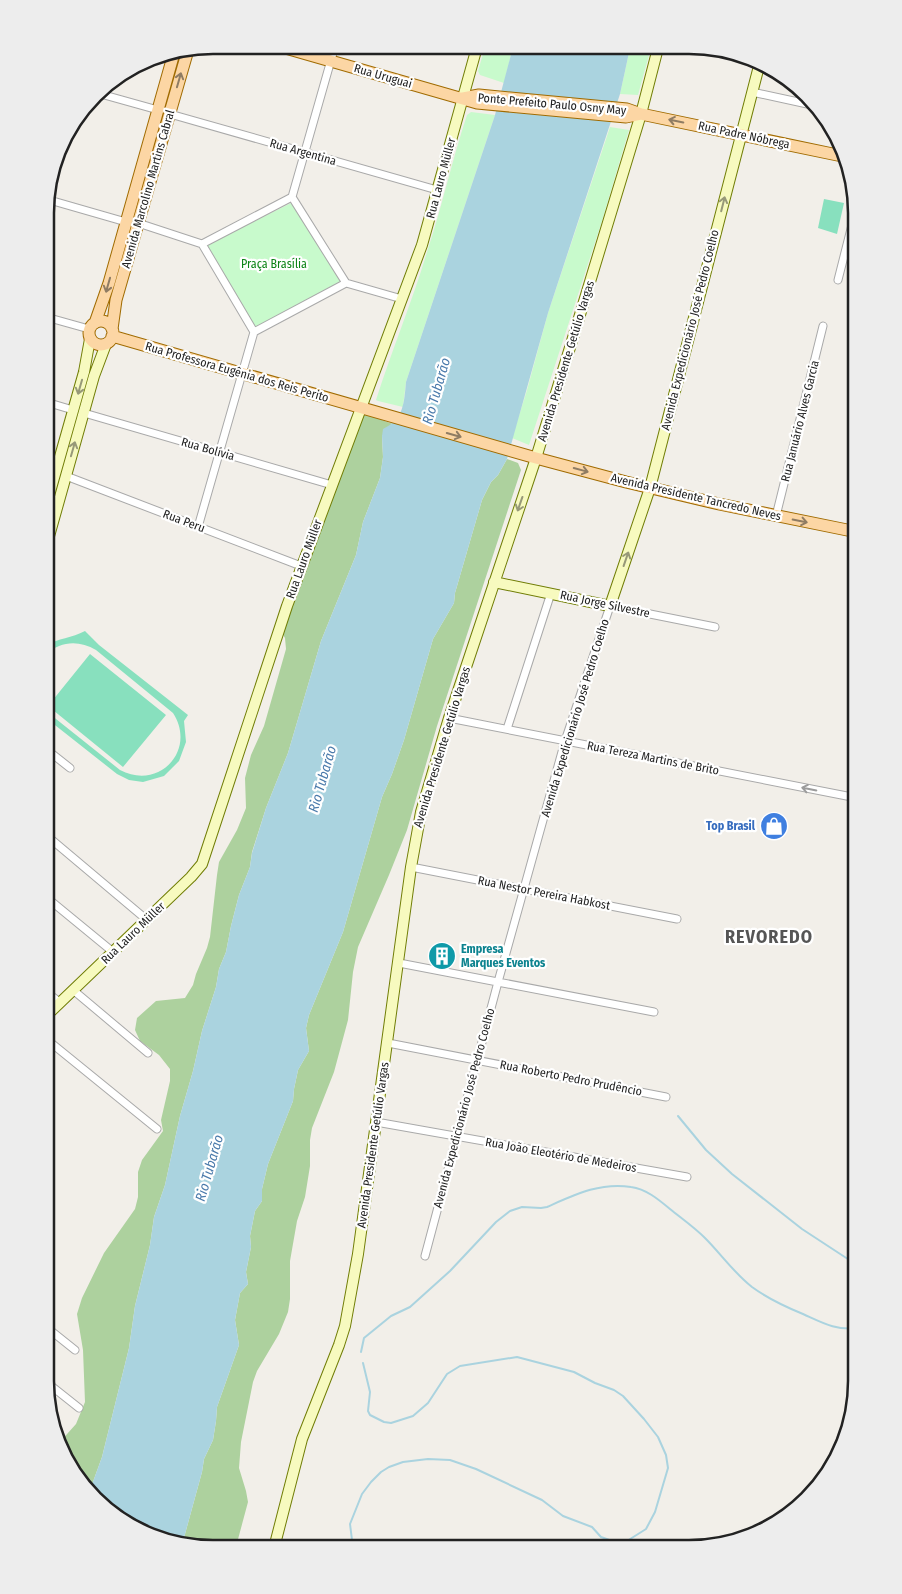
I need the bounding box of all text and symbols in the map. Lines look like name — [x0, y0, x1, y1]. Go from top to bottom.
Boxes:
street label: Rua Uruguai — [352, 61, 414, 91]
one-way arrow — [175, 72, 185, 88]
street label: Ponte Prefeito Paulo Osny May — [477, 91, 627, 118]
street label: Avenida Marcolino Martins Cabral — [119, 108, 177, 270]
one-way arrow — [668, 116, 684, 126]
street label: Rua Padre Nóbrega — [697, 118, 791, 152]
street label: Rua Lauro Müller — [423, 135, 459, 220]
street label: Rua Argentina — [268, 136, 338, 168]
one-way arrow — [719, 196, 728, 212]
street label: Avenida Expedicionário José Pedro Coelho — [658, 228, 722, 432]
park label: Praça Brasília — [241, 257, 307, 271]
one-way arrow — [103, 276, 113, 292]
street label: Avenida Presidente Getúlio Vargas — [535, 279, 597, 443]
street label: Rua Professora Eugênia dos Reis Perito — [144, 339, 330, 405]
water label: Rio Tubarão — [419, 356, 454, 426]
street label: Rua Januário Alves Garcia — [778, 359, 822, 483]
one-way arrow — [74, 378, 84, 394]
one-way arrow — [445, 430, 461, 440]
street label: Rua Bolívia — [180, 435, 236, 463]
one-way arrow — [69, 442, 79, 458]
one-way arrow — [572, 466, 588, 475]
street label: Avenida Presidente Tancredo Neves — [610, 471, 782, 523]
one-way arrow — [515, 496, 524, 512]
street label: Rua Peru — [161, 507, 207, 535]
one-way arrow — [792, 516, 808, 526]
street label: Rua Lauro Müller — [283, 517, 325, 600]
one-way arrow — [621, 552, 631, 568]
street label: Rua Jorge Silvestre — [559, 588, 651, 620]
street label: Avenida Expedicionário José Pedro Coelho — [538, 617, 612, 819]
street label: Avenida Presidente Getúlio Vargas — [411, 665, 473, 829]
street label: Rua Tereza Martins de Brito — [586, 738, 720, 778]
water label: Rio Tubarão — [305, 744, 340, 814]
one-way arrow — [801, 783, 817, 793]
shop icon: Top Brasil — [759, 811, 789, 841]
place label: Top Brasil — [706, 819, 756, 833]
street label: Rua Nestor Pereira Habkost — [477, 873, 611, 913]
street label: Rua Lauro Müller — [98, 899, 168, 967]
district label: REVOREDO — [725, 926, 813, 948]
building icon: Empresa Marques Eventos — [427, 941, 457, 971]
place label: Empresa Marques Eventos — [461, 942, 546, 970]
street label: Avenida Expedicionário José Pedro Coelho — [431, 1007, 497, 1209]
street label: Rua Roberto Pedro Prudêncio — [499, 1057, 643, 1099]
street label: Avenida Presidente Getúlio Vargas — [354, 1061, 392, 1229]
water label: Rio Tubarão — [192, 1133, 227, 1203]
street label: Rua João Eleotério de Medeiros — [484, 1135, 638, 1175]

